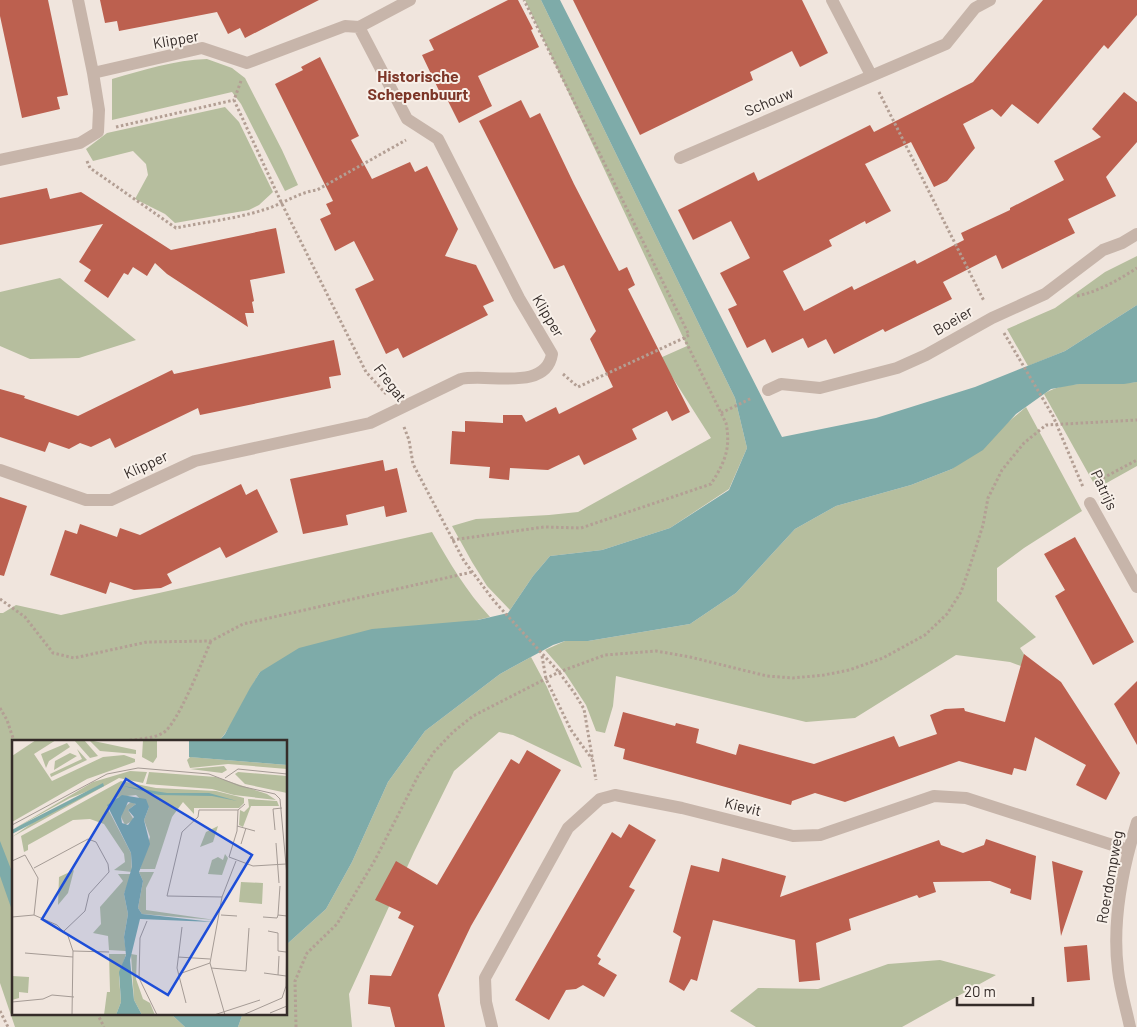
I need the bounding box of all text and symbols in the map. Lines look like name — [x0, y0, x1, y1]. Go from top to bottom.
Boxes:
street label: Klipper — [151, 26, 201, 52]
district label: Historische Schepenbuurt — [368, 66, 468, 103]
street label: Schouw — [741, 83, 796, 119]
street label: Klipper — [529, 291, 569, 340]
street label: Boeier — [929, 301, 976, 339]
street label: Fregat — [371, 360, 411, 405]
street label: Klipper — [121, 446, 171, 482]
street label: Patrijs — [1088, 467, 1122, 512]
inset map — [12, 740, 288, 1014]
street label: Kievit — [723, 793, 763, 819]
street label: Roerdompweg — [1092, 829, 1126, 925]
scale bar — [957, 974, 1033, 1006]
text: 20 m — [964, 982, 996, 1000]

